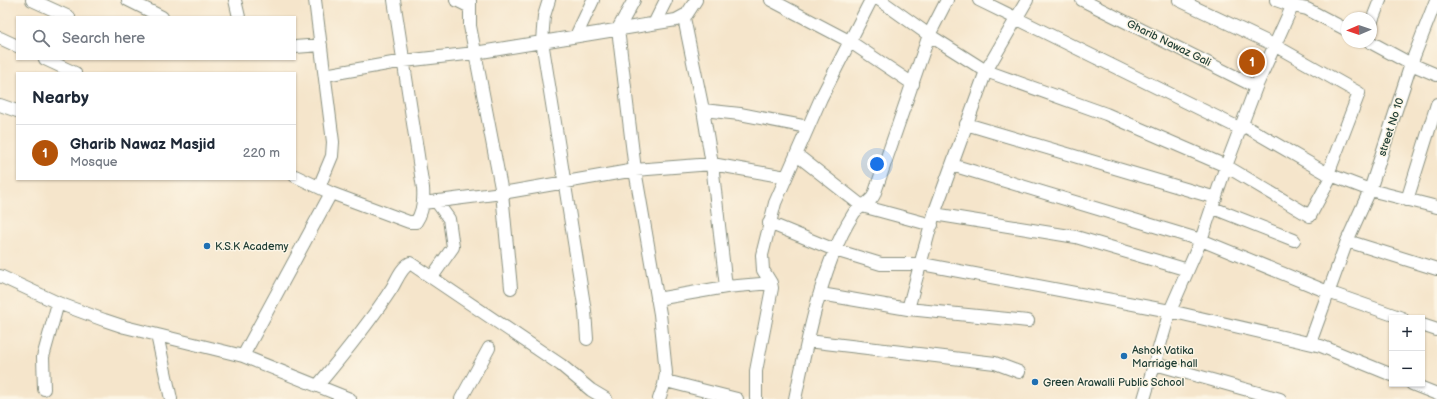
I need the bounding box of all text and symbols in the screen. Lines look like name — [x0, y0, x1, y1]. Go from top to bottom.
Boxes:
north arrow — [1341, 12, 1377, 48]
search box — [16, 16, 296, 60]
street label: Gharib Nawaz Gali — [1125, 17, 1213, 69]
icon: search — [30, 27, 52, 49]
text: Search here — [62, 29, 145, 48]
pin: 1 — [1239, 47, 1265, 77]
text: Nearby — [32, 88, 89, 108]
street label: street No 10 — [1376, 96, 1407, 158]
text: Gharib Nawaz Masjid — [70, 135, 215, 154]
text: 1 — [42, 145, 48, 161]
text: 220 m — [243, 145, 280, 161]
text: Mosque — [70, 154, 118, 170]
your location — [867, 154, 887, 174]
place label: K.S.K Academy — [215, 240, 289, 253]
marker: K.S.K Academy — [202, 241, 212, 251]
map controls — [1389, 315, 1425, 387]
button: + — [1389, 315, 1425, 351]
place label: Ashok Vatika Marriage hall — [1132, 344, 1198, 370]
marker: Ashok Vatika Marriage hall — [1119, 351, 1129, 361]
button: − — [1389, 351, 1425, 387]
place label: Green Arawalli Public School — [1043, 376, 1184, 389]
marker: Green Arawalli Public School — [1030, 377, 1040, 387]

